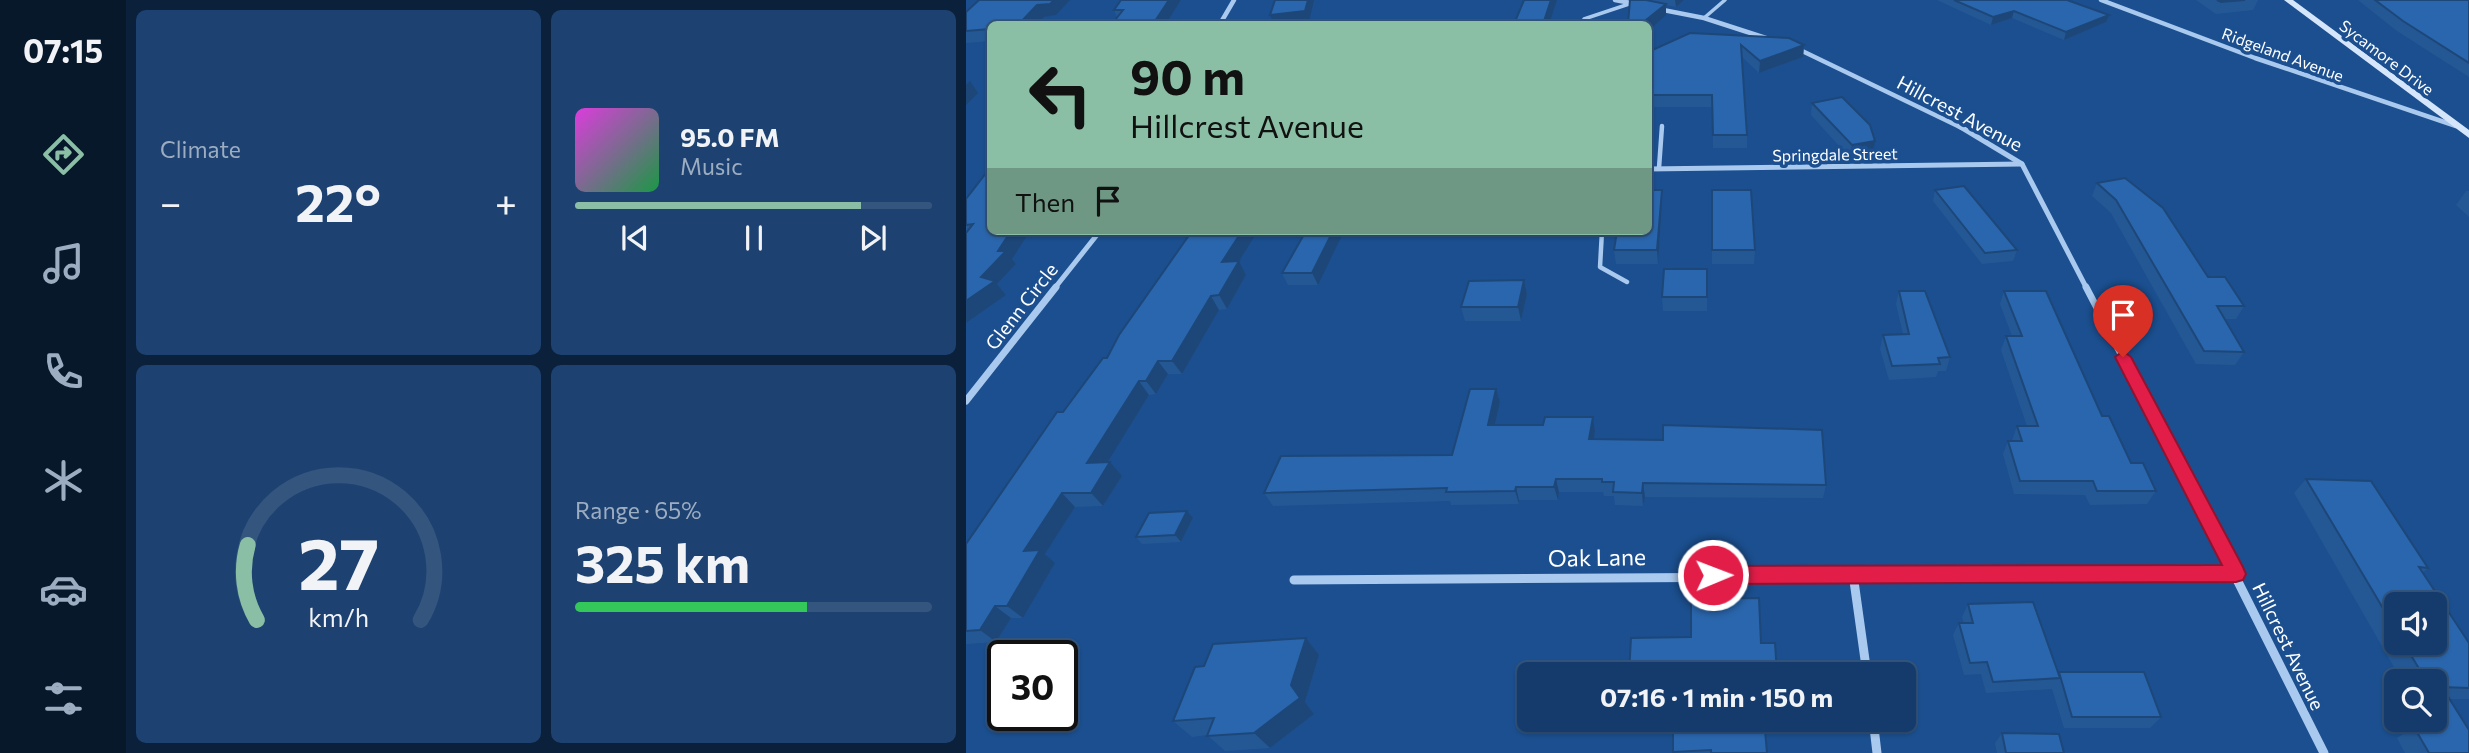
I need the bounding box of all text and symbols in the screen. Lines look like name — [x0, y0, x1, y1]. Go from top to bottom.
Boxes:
street label: Sycamore Drive — [2336, 15, 2438, 99]
street label: Ridgeland Avenue — [2219, 23, 2347, 85]
text: 07:15 — [23, 30, 103, 70]
text: 90 m — [1130, 45, 1245, 105]
icon: left — [1015, 49, 1106, 140]
street label: Hillcrest Avenue — [1893, 70, 2027, 156]
text: Hillcrest Avenue — [1130, 105, 1364, 145]
text: 95.0 FM — [680, 121, 780, 152]
icon: directions — [39, 130, 88, 179]
text: Climate — [160, 135, 241, 163]
street label: Springdale Street — [1772, 143, 1898, 165]
text: Music — [680, 152, 743, 180]
text: 22° — [295, 169, 381, 233]
text: − — [160, 178, 182, 225]
text: + — [495, 178, 517, 225]
icon: arrive — [1089, 182, 1127, 220]
text: Then — [1015, 186, 1075, 217]
icon: previous — [616, 219, 654, 257]
icon: pause — [735, 219, 773, 257]
icon: next — [854, 219, 892, 257]
icon: music — [39, 239, 88, 288]
street label: Glenn Circle — [980, 258, 1062, 354]
pin — [2093, 285, 2153, 357]
icon: arrive — [2104, 296, 2142, 334]
icon: phone — [39, 347, 88, 396]
icon: climate — [39, 456, 88, 505]
text: Range · 65% — [575, 496, 702, 524]
text: 27 — [298, 516, 379, 605]
text: 325 km — [575, 530, 750, 594]
position arrow — [1676, 538, 1750, 612]
street label: Oak Lane — [1548, 542, 1646, 572]
icon: car — [39, 565, 88, 614]
street label: Hillcrest Avenue — [2248, 579, 2330, 713]
map controls — [2384, 592, 2447, 732]
button: sound — [2384, 592, 2447, 655]
text: km/h — [308, 602, 369, 632]
speed limit sign: 30 — [987, 640, 1078, 731]
button: search — [2384, 669, 2447, 732]
icon: filters — [39, 674, 88, 723]
text: 07:16 · 1 min · 150 m — [1600, 681, 1833, 712]

